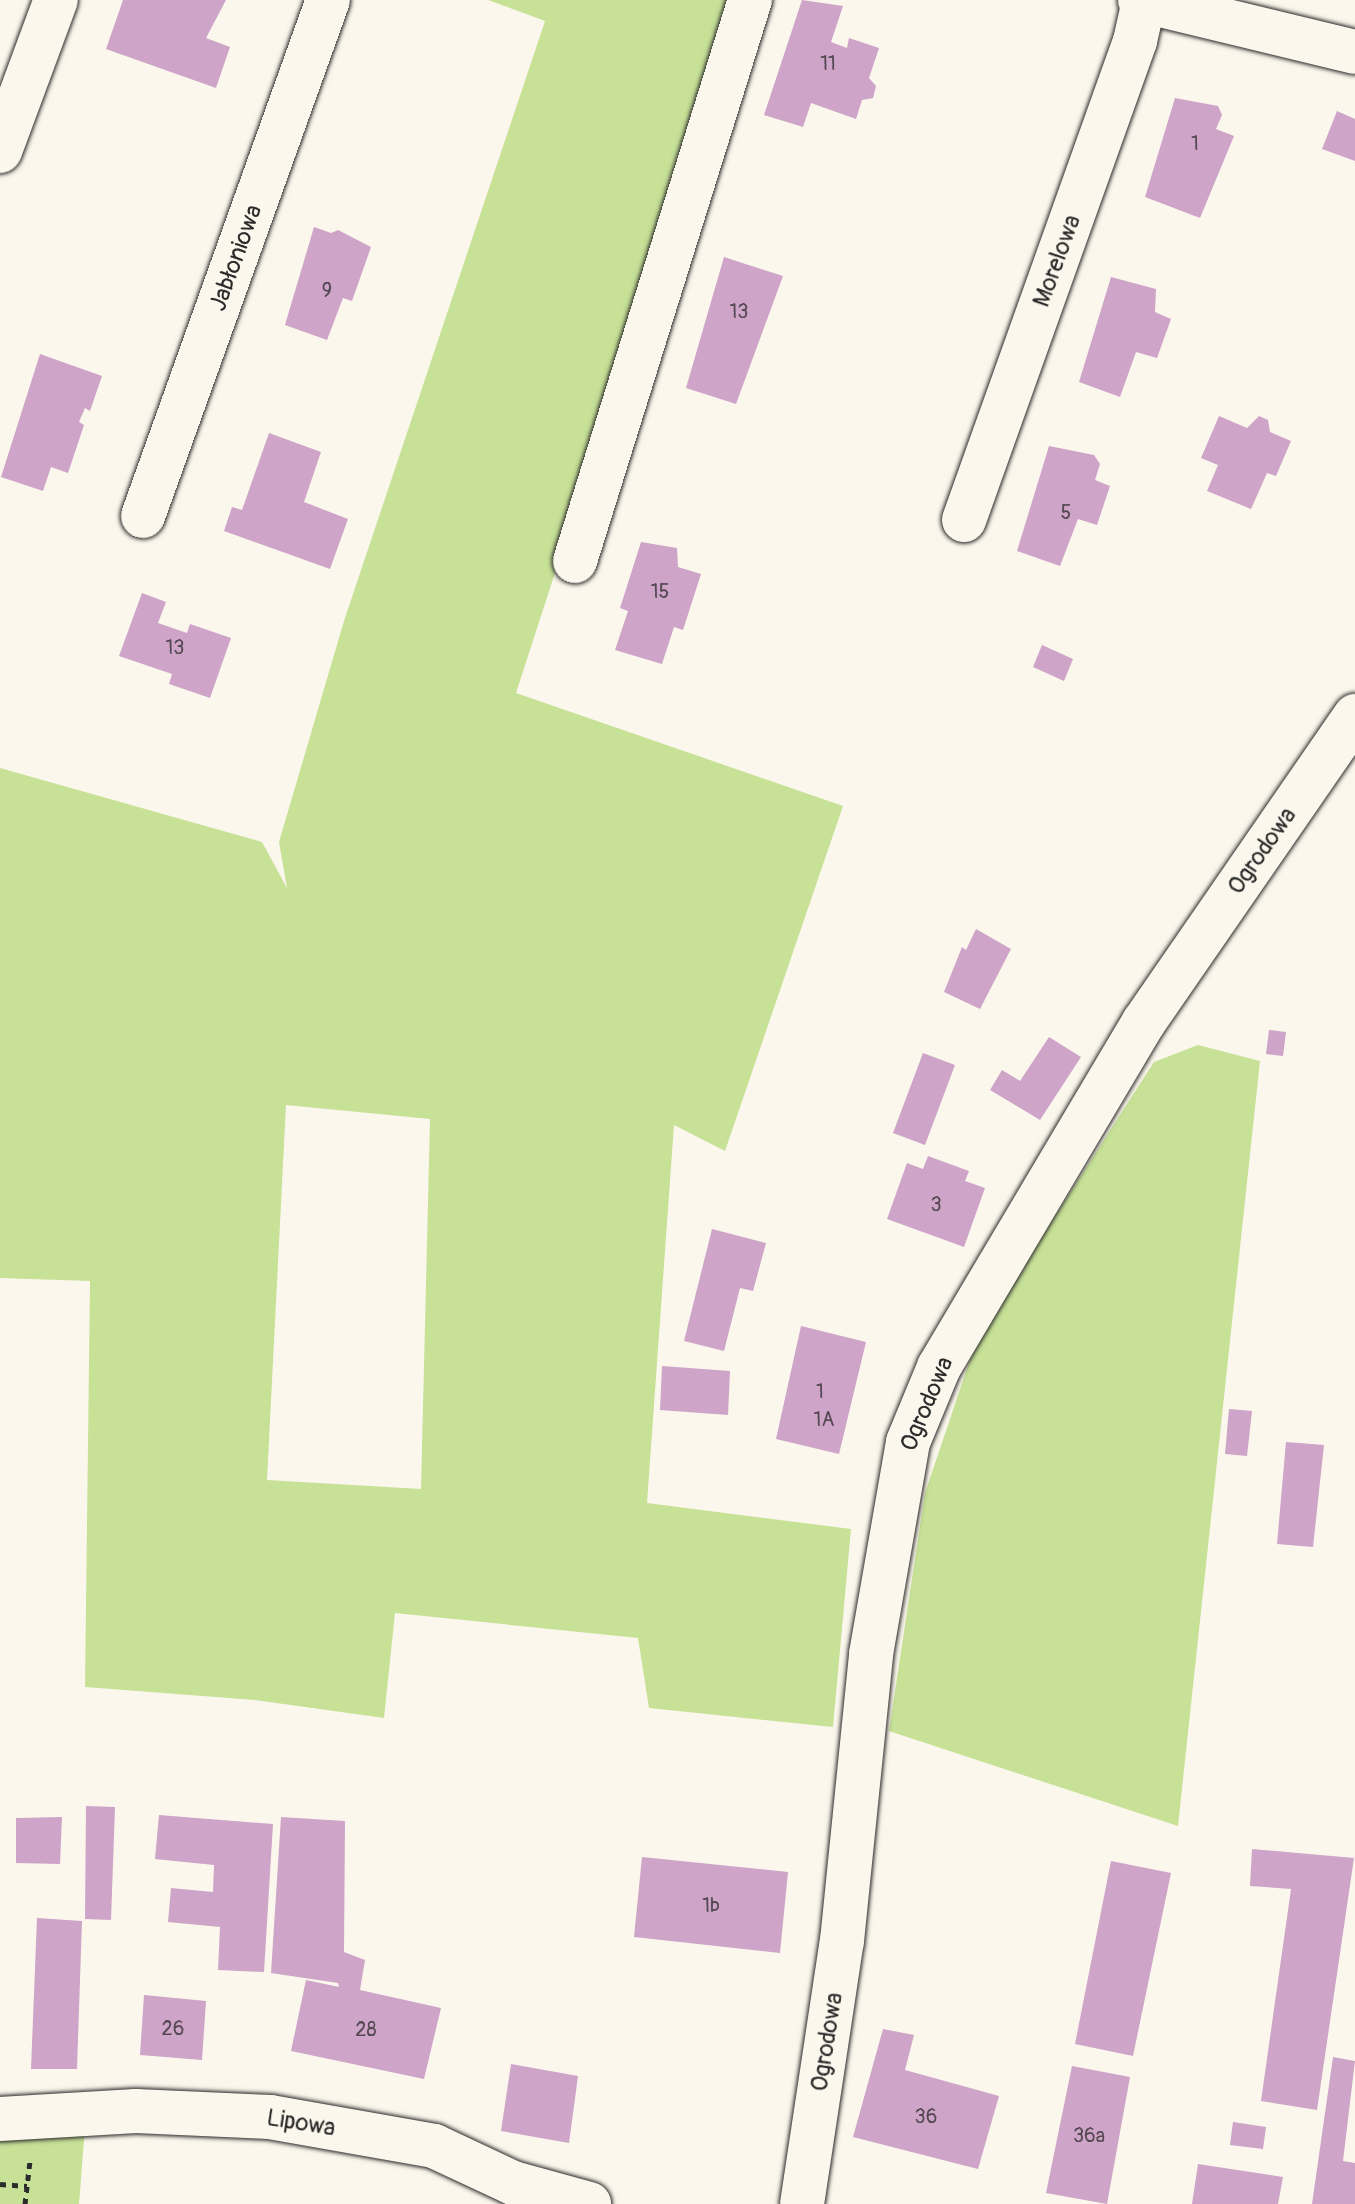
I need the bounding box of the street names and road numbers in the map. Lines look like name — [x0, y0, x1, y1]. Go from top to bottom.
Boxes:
street label: Jabłoniowa — [204, 201, 268, 315]
street label: Morelowa — [1027, 211, 1087, 311]
street label: Ogrodowa — [1222, 802, 1302, 900]
street label: Ogrodowa — [894, 1353, 960, 1455]
street label: Ogrodowa — [805, 1991, 849, 2093]
street label: Lipowa — [265, 2103, 337, 2143]

